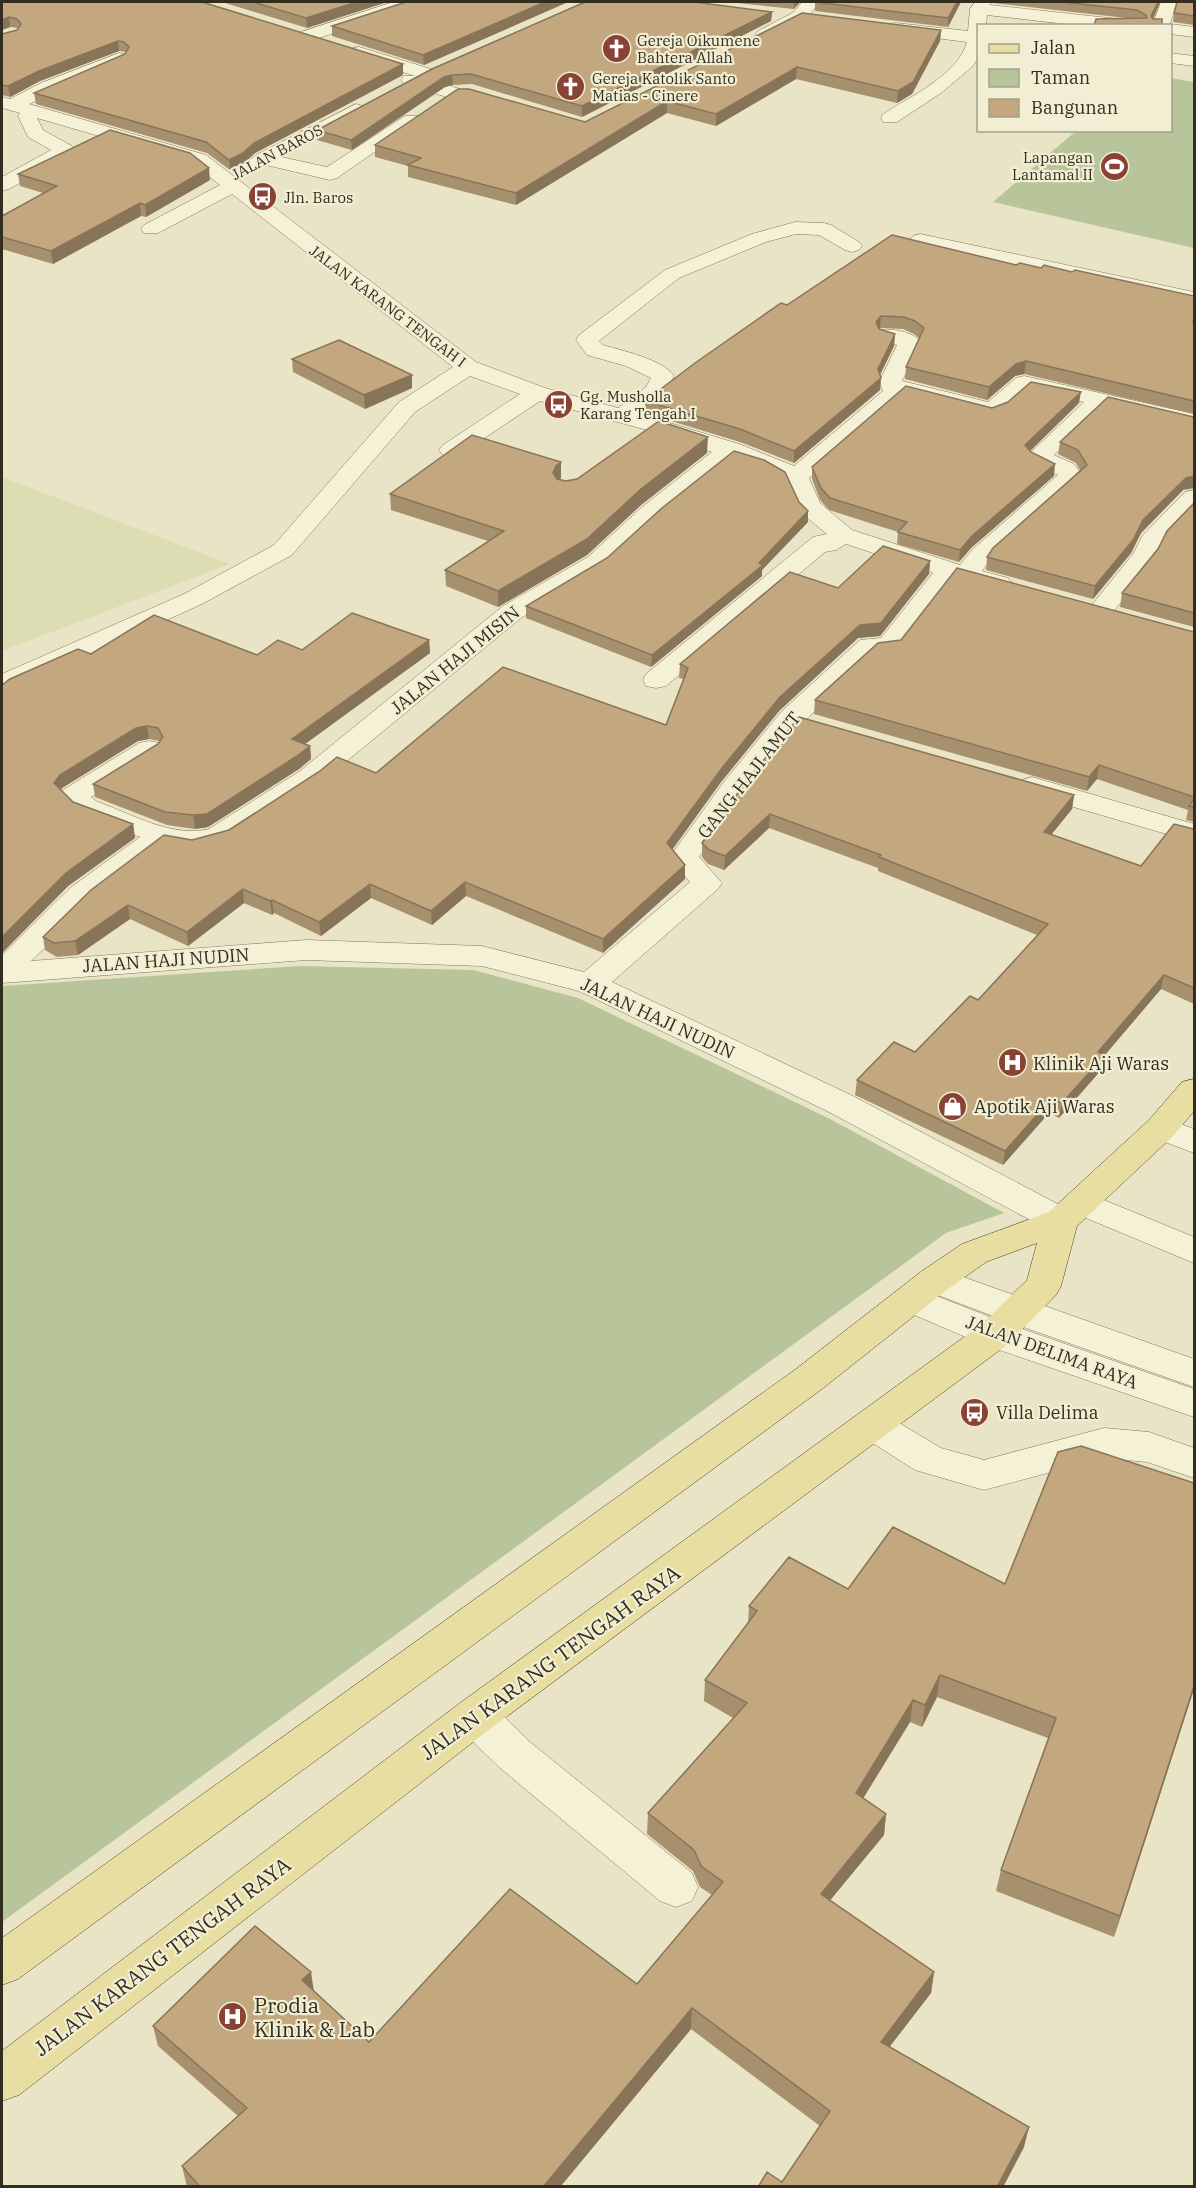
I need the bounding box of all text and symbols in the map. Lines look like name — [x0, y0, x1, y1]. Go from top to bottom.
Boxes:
legend — [977, 24, 1172, 132]
place label: Gereja Oikumene Bahtera Allah — [637, 31, 760, 67]
church icon: Gereja Oikumene Bahtera Allah — [600, 33, 632, 65]
text: Jalan — [1031, 36, 1076, 59]
text: Taman — [1031, 66, 1090, 89]
place label: Gereja Katolik Santo Matias - Cinere — [592, 69, 736, 105]
church icon: Gereja Katolik Santo Matias - Cinere — [555, 71, 587, 103]
text: Bangunan — [1031, 96, 1118, 119]
street label: JALAN BAROS — [228, 120, 326, 184]
place label: Lapangan Lantamal II — [1012, 148, 1093, 184]
sports icon: Lapangan Lantamal II — [1098, 150, 1130, 182]
bus stop icon: Jln. Baros — [247, 181, 279, 213]
place label: Jln. Baros — [284, 188, 353, 207]
street label: JALAN KARANG TENGAH I — [306, 241, 470, 371]
place label: Gg. Musholla Karang Tengah I — [580, 387, 696, 423]
bus stop icon: Gg. Musholla Karang Tengah I — [543, 389, 575, 421]
street label: JALAN HAJI MISIN — [386, 601, 524, 719]
street label: GANG HAJI AMUT — [692, 707, 806, 843]
street label: JALAN HAJI NUDIN — [82, 943, 250, 977]
street label: JALAN HAJI NUDIN — [577, 972, 739, 1064]
hospital icon: Klinik Aji Waras — [996, 1047, 1028, 1079]
place label: Klinik Aji Waras — [1033, 1052, 1169, 1075]
shop icon: Apotik Aji Waras — [937, 1090, 969, 1122]
place label: Apotik Aji Waras — [974, 1095, 1115, 1118]
street label: JALAN DELIMA RAYA — [963, 1310, 1142, 1394]
bus stop icon: Villa Delima — [959, 1396, 991, 1428]
place label: Villa Delima — [996, 1401, 1099, 1424]
street label: JALAN KARANG TENGAH RAYA — [415, 1558, 686, 1766]
street label: JALAN KARANG TENGAH RAYA — [28, 1850, 296, 2062]
place label: Prodia Klinik & Lab — [254, 1991, 375, 2043]
hospital icon: Prodia Klinik & Lab — [217, 2001, 249, 2033]

